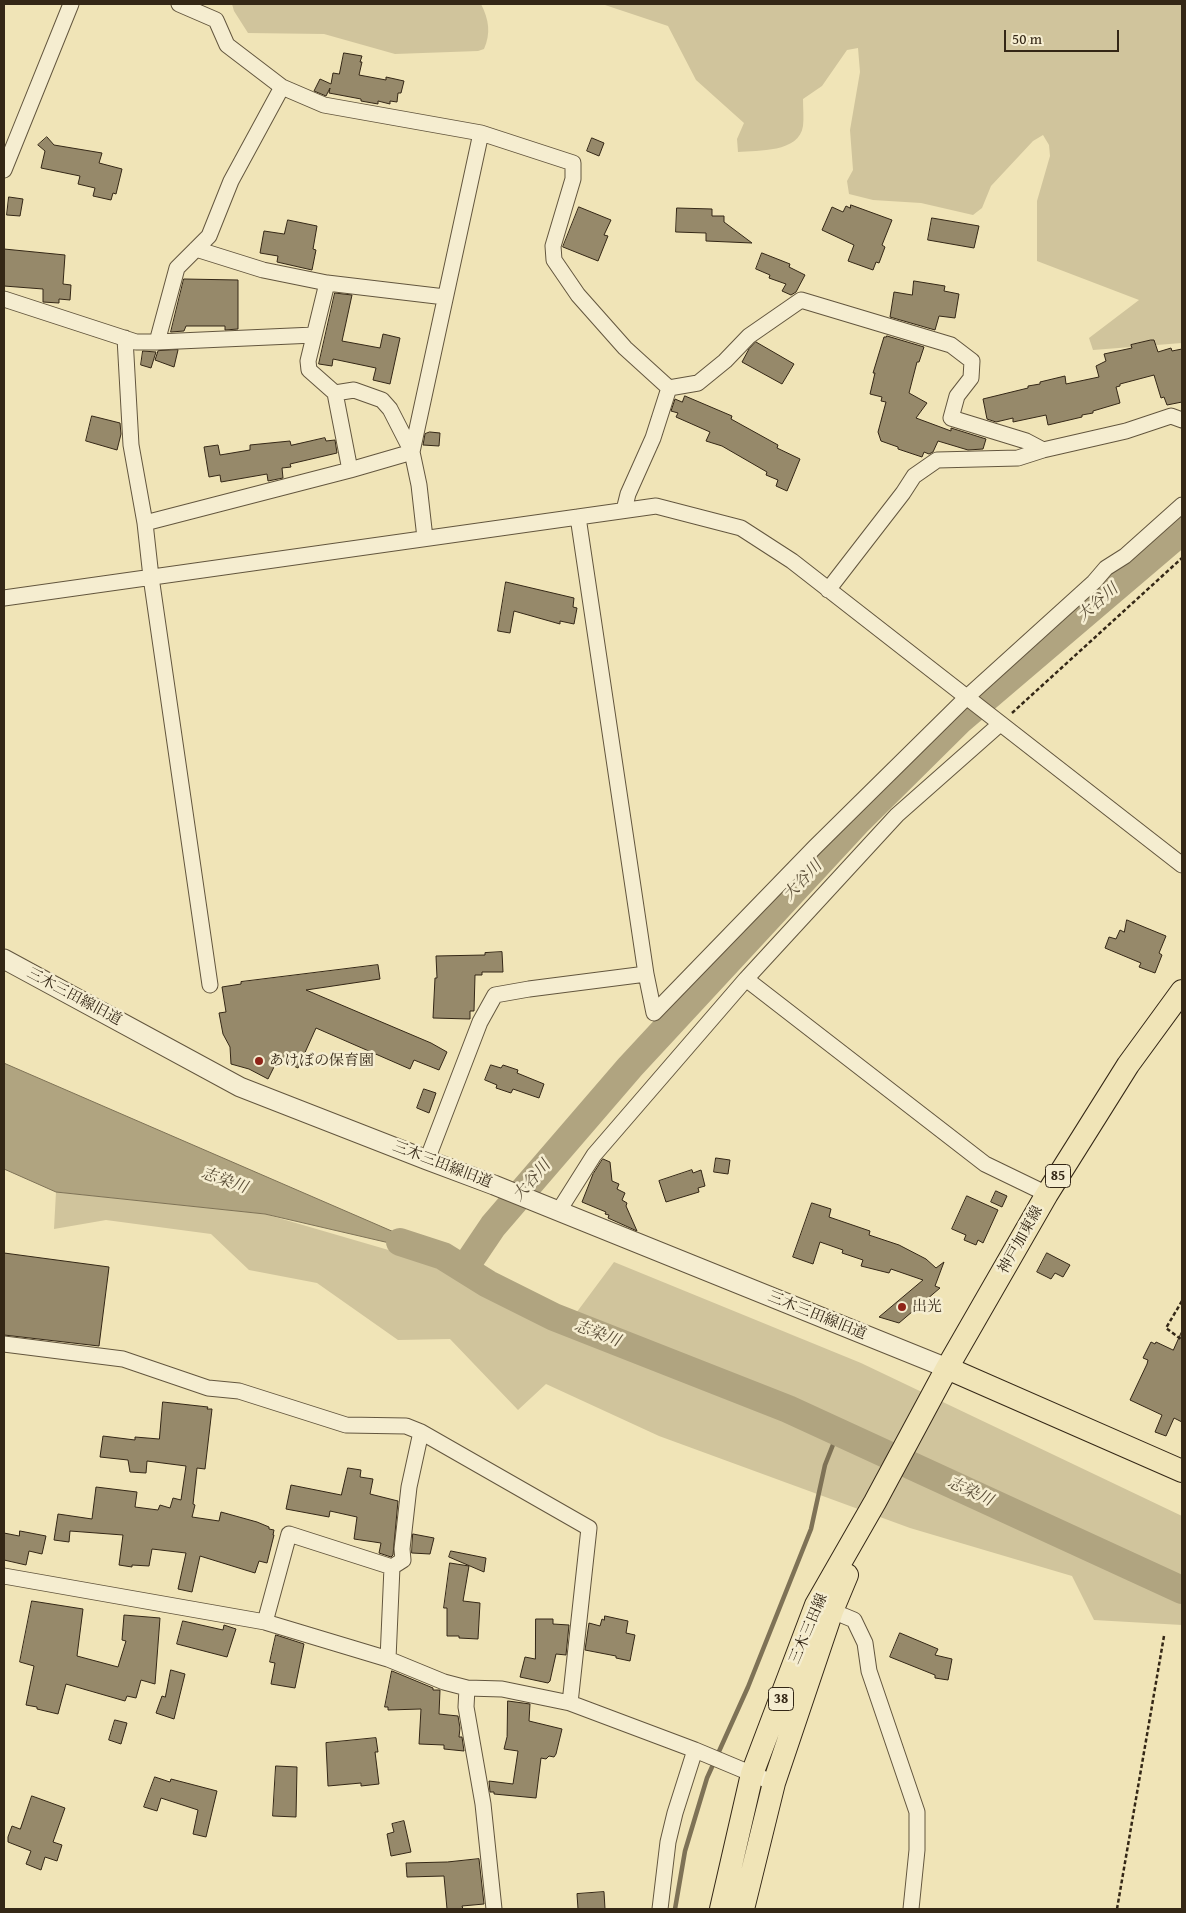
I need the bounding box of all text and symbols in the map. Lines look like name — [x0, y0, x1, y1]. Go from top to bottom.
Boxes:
scale bar — [1006, 20, 1121, 52]
text: 50 m — [1012, 28, 1042, 49]
water label: 大谷川 — [1074, 580, 1122, 626]
water label: 大谷川 — [780, 857, 826, 905]
street label: 三木三田線旧道 — [23, 964, 125, 1030]
place label: あけぼの保育園 — [269, 1052, 374, 1070]
marker: あけぼの保育園 — [253, 1055, 265, 1067]
street label: 三木三田線旧道 — [390, 1138, 494, 1192]
water label: 大谷川 — [509, 1157, 555, 1205]
water label: 志染川 — [198, 1164, 250, 1198]
road number: 85 — [1046, 1164, 1070, 1188]
street label: 神戸加東線 — [995, 1203, 1047, 1277]
street label: 三木三田線旧道 — [765, 1288, 869, 1344]
place label: 出光 — [912, 1298, 942, 1316]
marker: 出光 — [896, 1301, 908, 1313]
water label: 志染川 — [571, 1316, 623, 1352]
water label: 志染川 — [944, 1473, 996, 1511]
street label: 三木三田線 — [786, 1591, 832, 1667]
road number: 38 — [768, 1688, 794, 1710]

